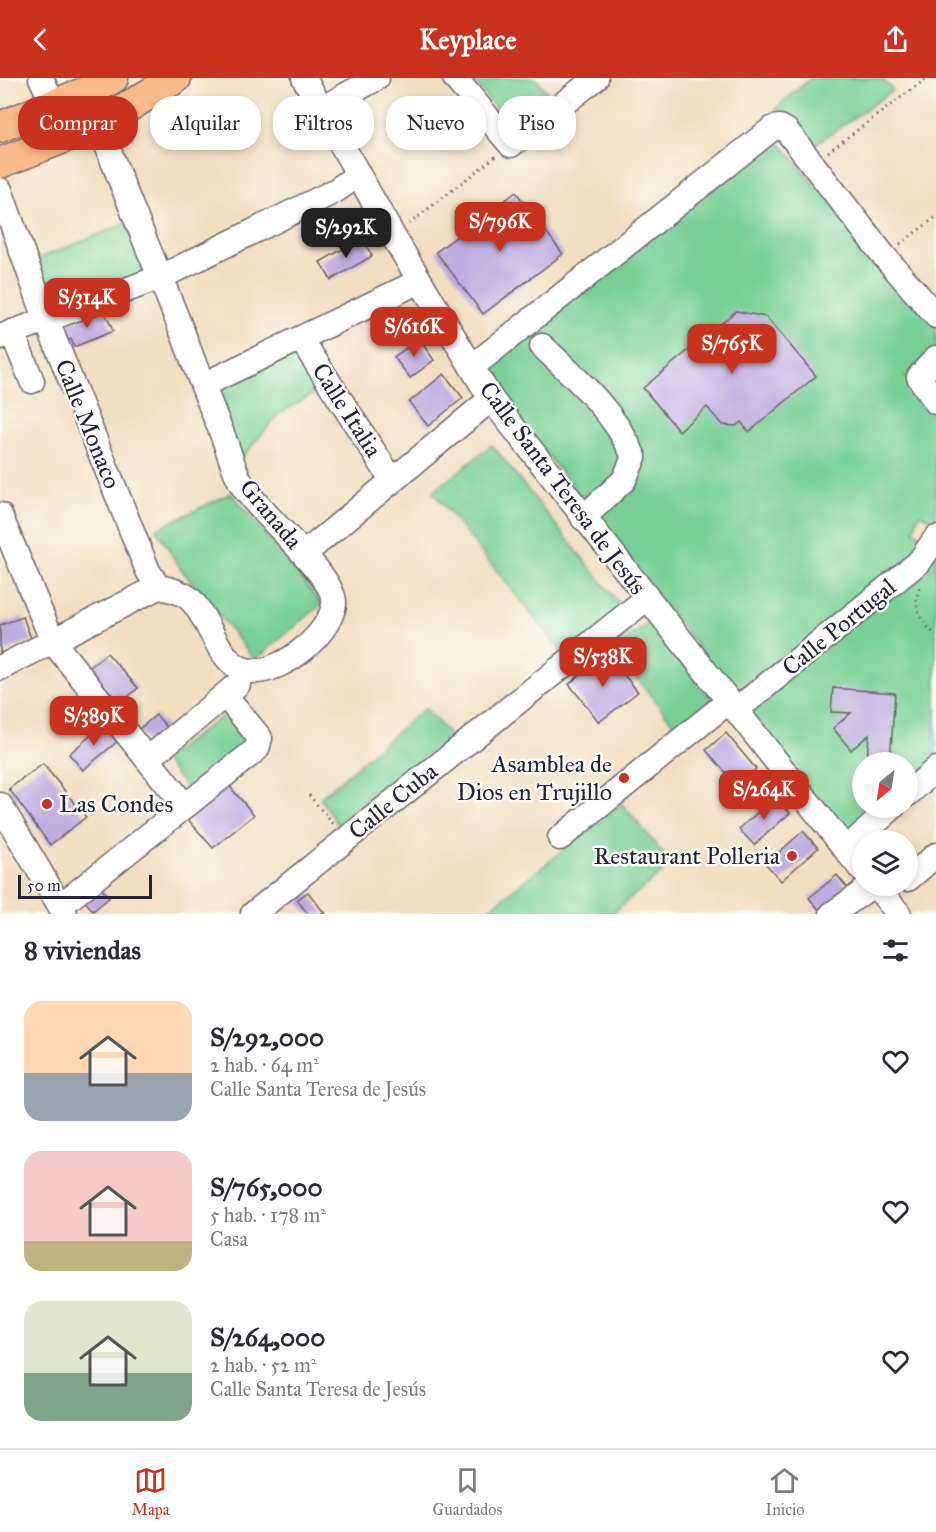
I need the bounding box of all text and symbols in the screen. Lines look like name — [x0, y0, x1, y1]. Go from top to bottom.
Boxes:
icon: back — [24, 23, 57, 56]
text: Keyplace — [419, 23, 517, 56]
icon: share — [879, 23, 912, 56]
chip: Comprar — [18, 96, 138, 150]
chip: Alquilar — [150, 96, 261, 150]
chip: Filtros — [273, 96, 374, 150]
chip: Nuevo — [386, 96, 486, 150]
chip: Piso — [498, 96, 576, 150]
pin: S/796K — [451, 202, 549, 253]
pin: S/292K — [297, 208, 395, 259]
text: S/796K — [469, 209, 531, 233]
text: S/292K — [315, 215, 377, 239]
pin: S/314K — [38, 278, 136, 329]
text: S/314K — [58, 285, 116, 309]
pin: S/616K — [365, 307, 463, 358]
text: S/616K — [384, 314, 444, 338]
pin: S/765K — [683, 324, 781, 375]
text: S/765K — [701, 331, 763, 355]
street label: Calle Monaco — [48, 355, 128, 493]
street label: Calle Italia — [306, 357, 389, 463]
street label: Calle Santa Teresa de Jesús — [473, 375, 653, 601]
street label: Granada — [233, 473, 309, 556]
street label: Calle Portugal — [776, 572, 902, 682]
pin: S/538K — [554, 637, 652, 688]
text: S/538K — [573, 644, 633, 668]
pin: S/389K — [45, 696, 143, 747]
text: S/389K — [64, 703, 124, 727]
place label: Asamblea de Dios en Trujillo — [457, 749, 612, 807]
north arrow — [852, 752, 918, 818]
map controls — [852, 752, 918, 896]
street label: Calle Cuba — [343, 756, 444, 846]
pin: S/264K — [715, 770, 813, 821]
marker: Asamblea de Dios en Trujillo — [617, 771, 631, 785]
text: S/264K — [733, 777, 795, 801]
place label: Las Condes — [59, 789, 173, 819]
marker: Las Condes — [40, 797, 54, 811]
button: layers — [852, 830, 918, 896]
place label: Restaurant Polleria — [593, 841, 781, 871]
marker: Restaurant Polleria — [785, 849, 799, 863]
scale bar — [18, 872, 152, 900]
text: 50 m — [27, 876, 61, 895]
text: 8 viviendas — [24, 934, 141, 966]
icon: filters — [879, 934, 912, 967]
text: S/292,000 — [210, 1021, 324, 1053]
icon: home — [72, 1025, 144, 1097]
icon: heart — [879, 1045, 912, 1078]
text: 2 hab. · 64 m² — [210, 1053, 319, 1077]
text: Calle Santa Teresa de Jesús — [210, 1077, 426, 1101]
text: S/765,000 — [210, 1171, 323, 1203]
icon: home — [72, 1175, 144, 1247]
icon: heart — [879, 1195, 912, 1228]
text: 5 hab. · 178 m² — [210, 1203, 326, 1227]
text: Casa — [210, 1227, 248, 1251]
text: S/264,000 — [210, 1321, 325, 1353]
icon: home — [72, 1325, 144, 1397]
icon: heart — [879, 1345, 912, 1378]
text: 2 hab. · 52 m² — [210, 1353, 317, 1377]
text: Calle Santa Teresa de Jesús — [210, 1377, 426, 1401]
tab: Mapa — [132, 1464, 170, 1519]
tab: Guardados — [433, 1464, 502, 1519]
tab: Inicio — [765, 1464, 804, 1519]

